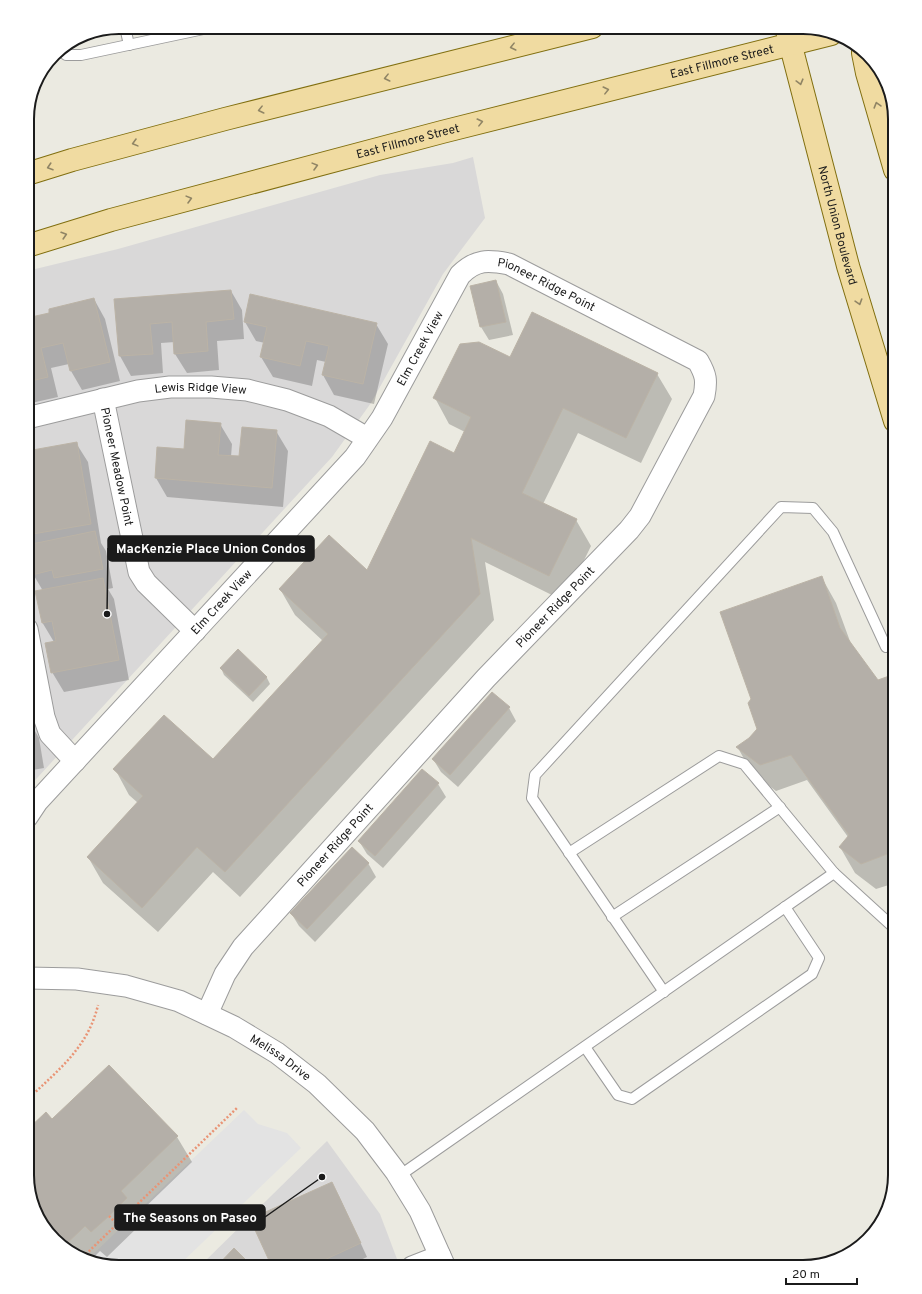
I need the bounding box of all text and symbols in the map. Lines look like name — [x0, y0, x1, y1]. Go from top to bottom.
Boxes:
one-way arrow — [510, 42, 516, 50]
street label: East Fillmore Street — [669, 42, 776, 83]
one-way arrow — [384, 74, 390, 82]
one-way arrow — [795, 78, 804, 85]
one-way arrow — [603, 87, 609, 95]
one-way arrow — [873, 102, 881, 109]
one-way arrow — [258, 105, 264, 113]
one-way arrow — [476, 118, 483, 127]
street label: East Fillmore Street — [355, 121, 461, 163]
one-way arrow — [132, 138, 139, 147]
one-way arrow — [46, 162, 53, 171]
one-way arrow — [312, 162, 318, 170]
street label: North Union Boulevard — [813, 164, 860, 287]
one-way arrow — [186, 195, 193, 204]
one-way arrow — [61, 231, 68, 240]
street label: Pioneer Ridge Point — [496, 255, 598, 316]
one-way arrow — [854, 298, 863, 305]
street label: Elm Creek View — [394, 308, 448, 389]
street label: Lewis Ridge View — [154, 380, 248, 399]
street label: Pioneer Meadow Point — [96, 406, 136, 528]
callout: MacKenzie Place Union Condos — [108, 536, 314, 561]
text: MacKenzie Place Union Condos — [116, 542, 306, 558]
street label: Pioneer Ridge Point — [513, 564, 599, 652]
street label: Elm Creek View — [188, 566, 256, 639]
street label: Pioneer Ridge Point — [294, 801, 378, 891]
street label: Melissa Drive — [246, 1031, 314, 1085]
callout: The Seasons on Paseo — [115, 1205, 265, 1230]
text: The Seasons on Paseo — [123, 1211, 257, 1227]
scale bar — [786, 1260, 857, 1286]
text: 20 m — [792, 1267, 820, 1283]

